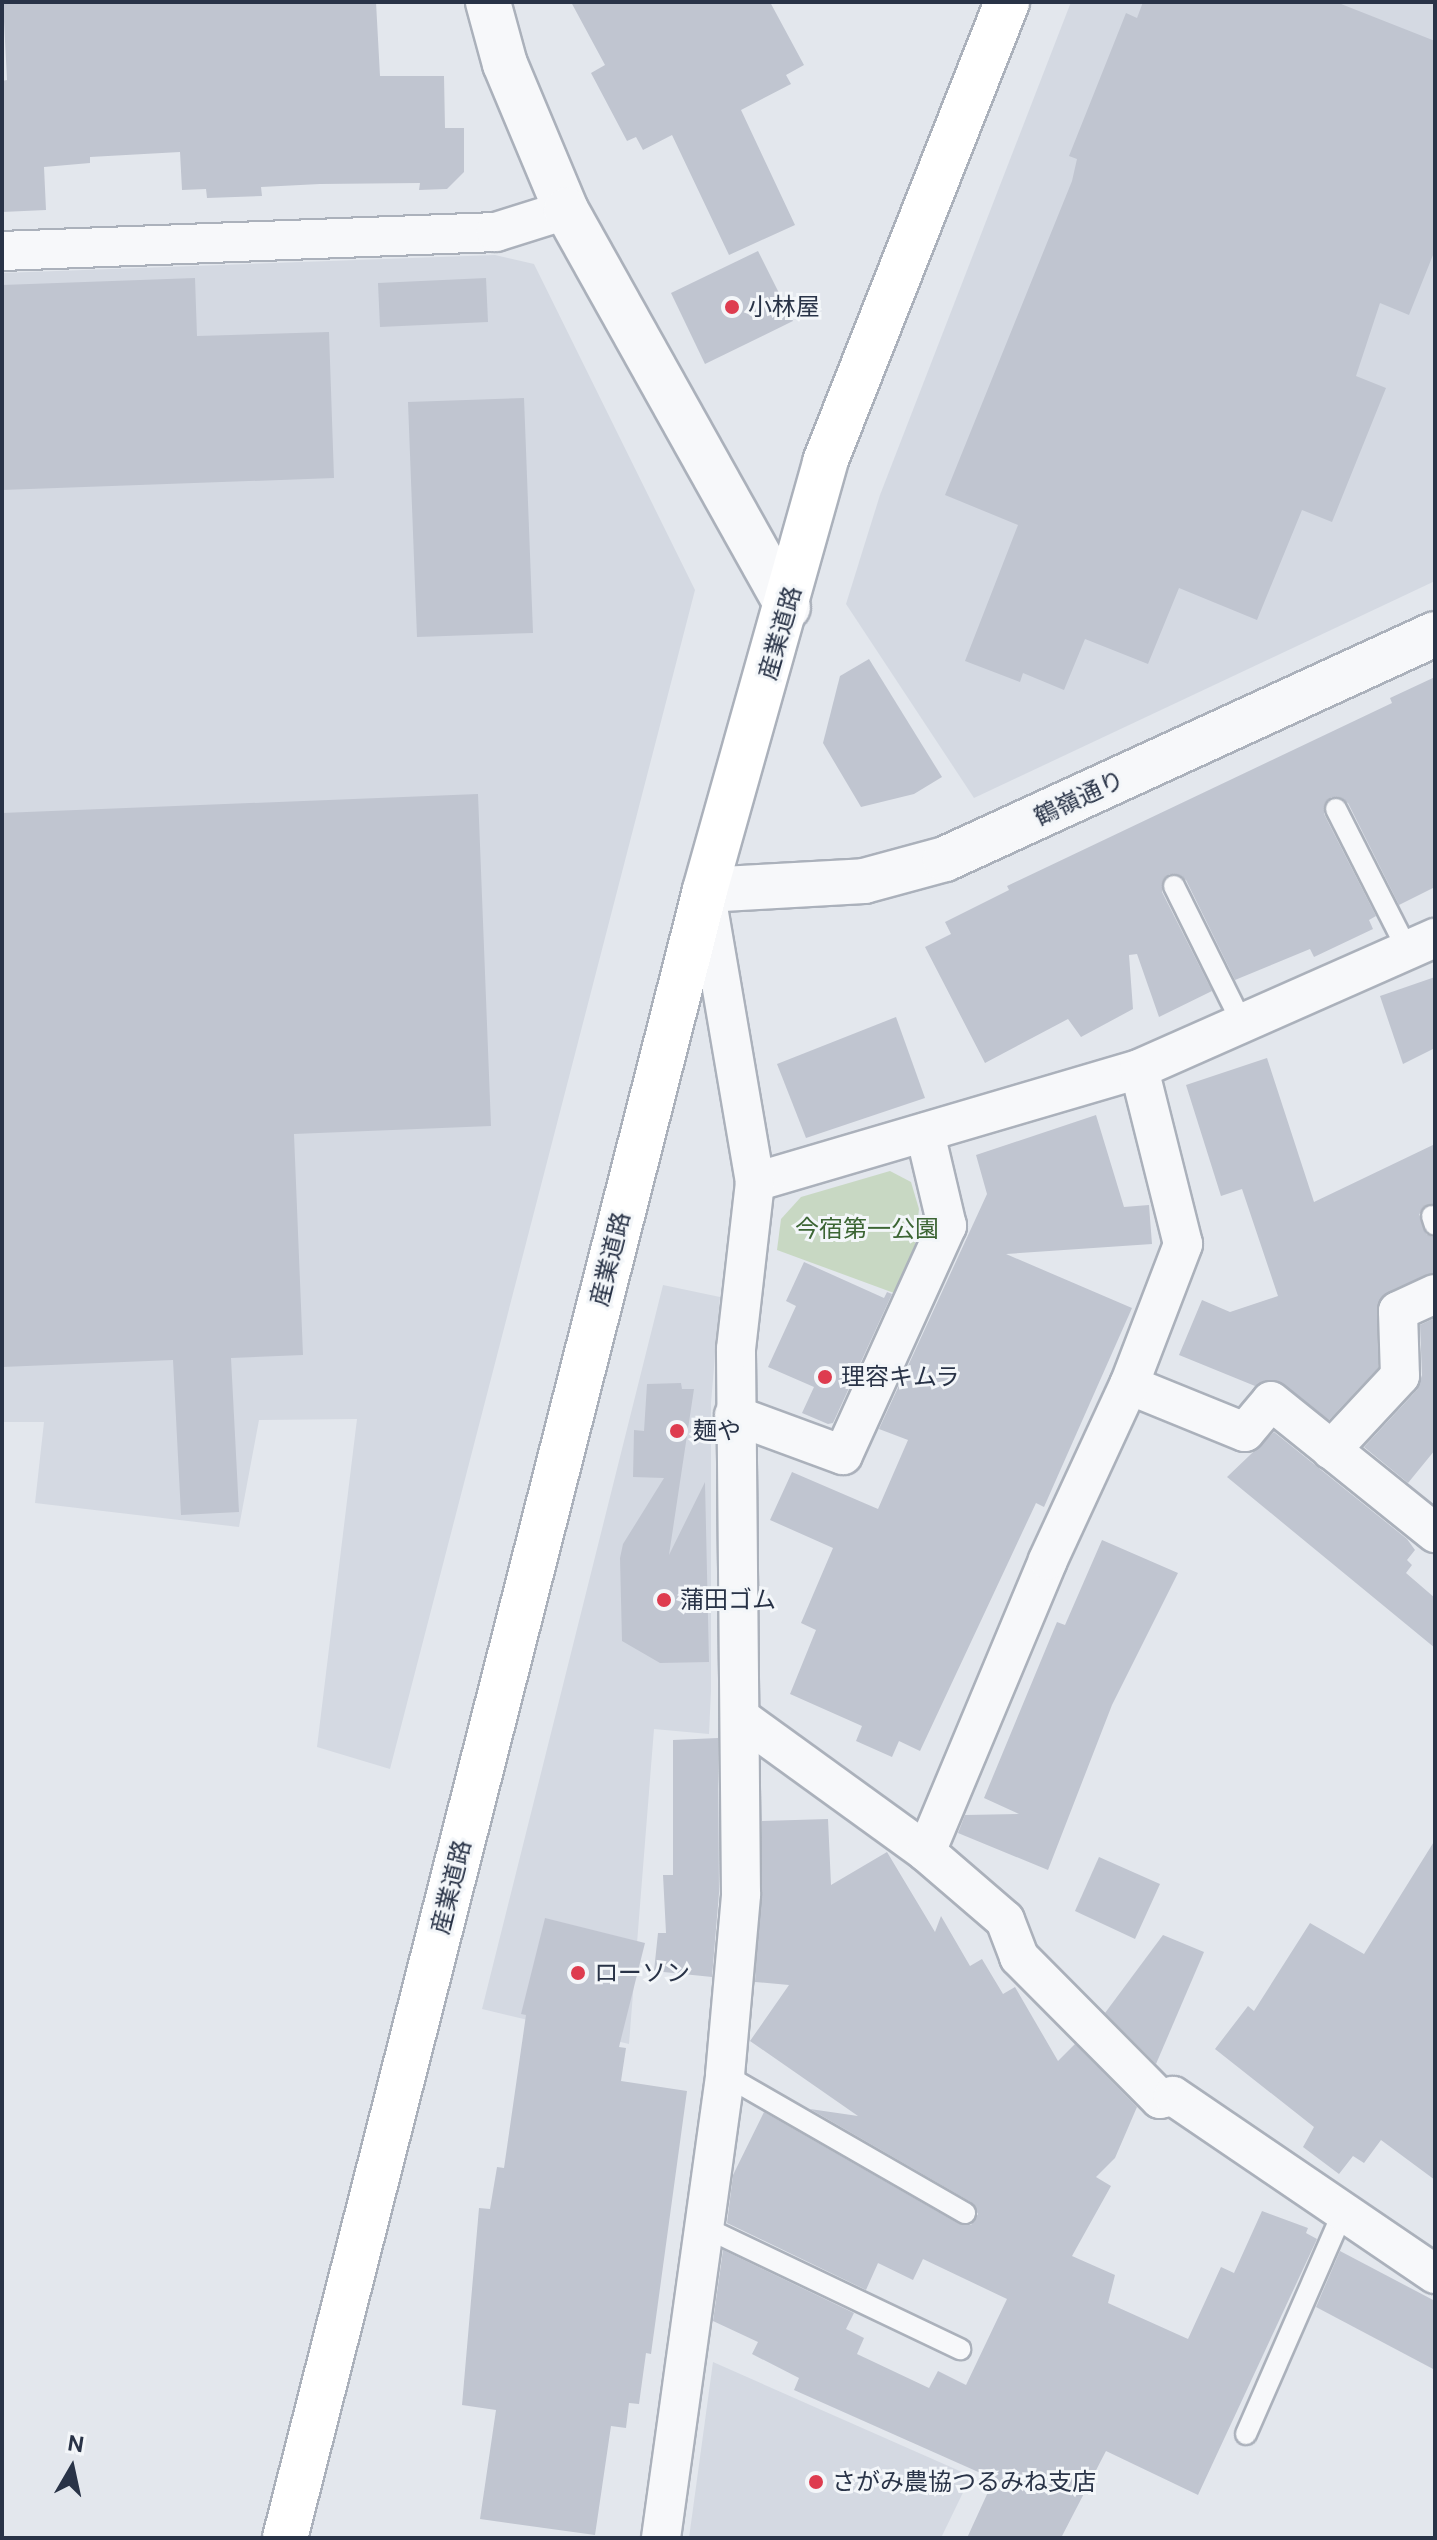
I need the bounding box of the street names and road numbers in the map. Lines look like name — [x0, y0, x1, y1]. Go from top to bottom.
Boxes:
street label: 産業道路 — [753, 583, 807, 683]
street label: 鶴嶺通り — [1029, 765, 1129, 831]
street label: 産業道路 — [584, 1209, 636, 1309]
street label: 産業道路 — [425, 1837, 477, 1937]

